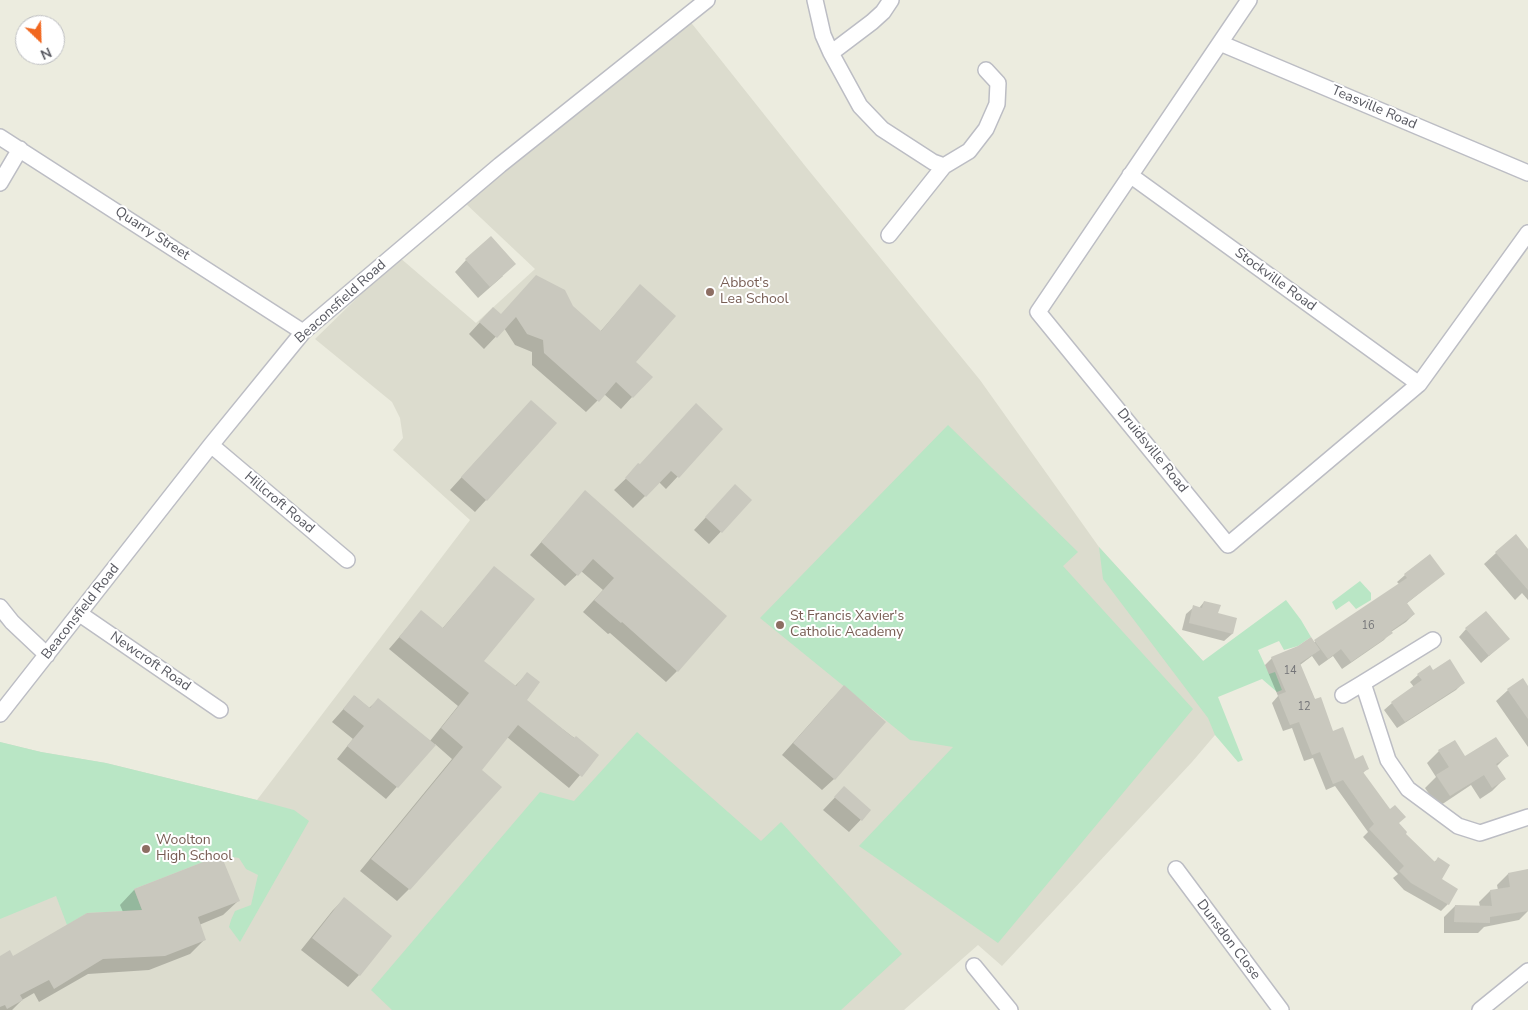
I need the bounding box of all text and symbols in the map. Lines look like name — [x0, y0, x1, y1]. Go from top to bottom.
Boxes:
north arrow — [15, 15, 65, 65]
text: N — [37, 42, 55, 64]
street label: Teasville Road — [1329, 82, 1419, 134]
street label: Quarry Street — [112, 204, 192, 264]
street label: Stockville Road — [1231, 245, 1319, 315]
street label: Beaconsfield Road — [292, 257, 390, 347]
place label: Abbot's Lea School — [720, 276, 789, 308]
marker: Abbot's Lea School — [704, 286, 716, 298]
street label: Druidsville Road — [1113, 405, 1191, 497]
street label: Hillcroft Road — [240, 469, 318, 537]
street label: Beaconsfield Road — [38, 561, 124, 663]
place label: St Francis Xavier's Catholic Academy — [790, 609, 904, 642]
marker: St Francis Xavier's Catholic Academy — [774, 619, 786, 631]
house number: 16 — [1361, 619, 1375, 633]
street label: Newcroft Road — [106, 629, 194, 695]
house number: 14 — [1283, 664, 1297, 678]
house number: 12 — [1297, 700, 1311, 714]
place label: Woolton High School — [156, 833, 232, 866]
marker: Woolton High School — [140, 843, 152, 855]
street label: Dunsdon Close — [1192, 897, 1264, 983]

